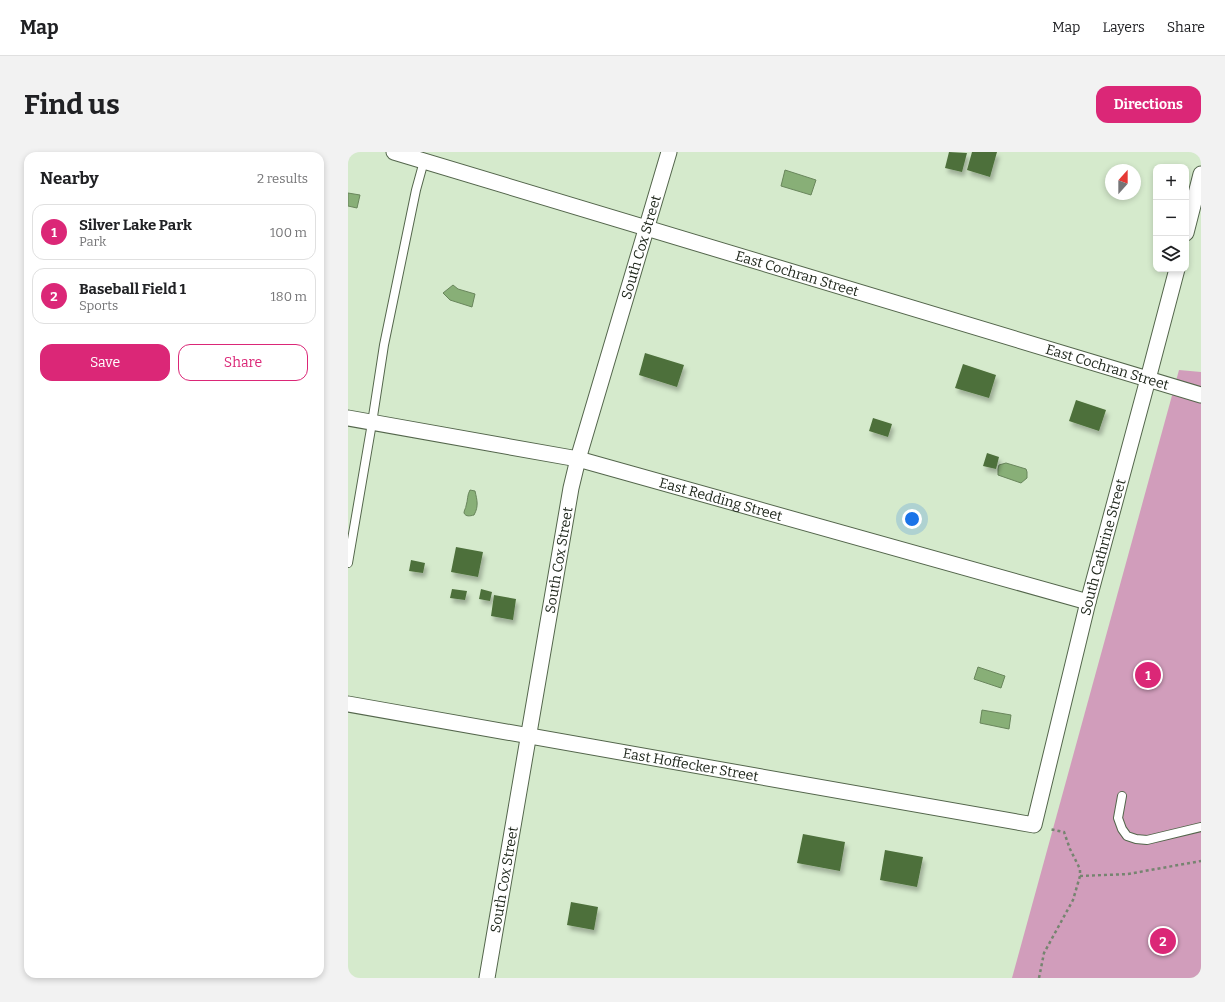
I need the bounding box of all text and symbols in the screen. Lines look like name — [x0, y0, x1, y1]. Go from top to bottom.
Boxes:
text: Map — [20, 16, 59, 39]
text: Map — [1052, 19, 1080, 36]
text: Layers — [1102, 19, 1145, 36]
text: Share — [1167, 19, 1205, 36]
button: Directions — [1096, 86, 1201, 123]
text: Find us — [24, 88, 120, 121]
north arrow — [1105, 164, 1141, 200]
map controls — [1153, 164, 1189, 272]
button: + — [1153, 164, 1189, 200]
text: Nearby — [40, 168, 99, 189]
text: 2 results — [257, 171, 308, 186]
street label: South Cox Street — [617, 193, 664, 301]
button: − — [1153, 200, 1189, 236]
text: Silver Lake Park — [79, 216, 192, 234]
text: 1 — [51, 225, 57, 240]
text: 100 m — [270, 225, 307, 240]
text: Park — [79, 234, 106, 249]
button: layers — [1153, 236, 1189, 272]
street label: East Cochran Street — [733, 247, 861, 300]
text: Baseball Field 1 — [79, 280, 186, 298]
text: 2 — [50, 289, 58, 304]
text: 180 m — [271, 289, 307, 304]
text: Sports — [79, 298, 118, 313]
street label: East Cochran Street — [1044, 340, 1171, 393]
button: Save — [40, 344, 170, 381]
button: Share — [178, 344, 308, 381]
street label: East Redding Street — [657, 474, 784, 524]
street label: South Cathrine Street — [1077, 477, 1129, 617]
street label: South Cox Street — [541, 506, 576, 615]
your location — [902, 509, 922, 529]
pin: 1 — [1135, 660, 1161, 690]
street label: East Hoffecker Street — [622, 744, 760, 785]
street label: South Cox Street — [486, 825, 521, 934]
pin: 2 — [1150, 926, 1176, 956]

